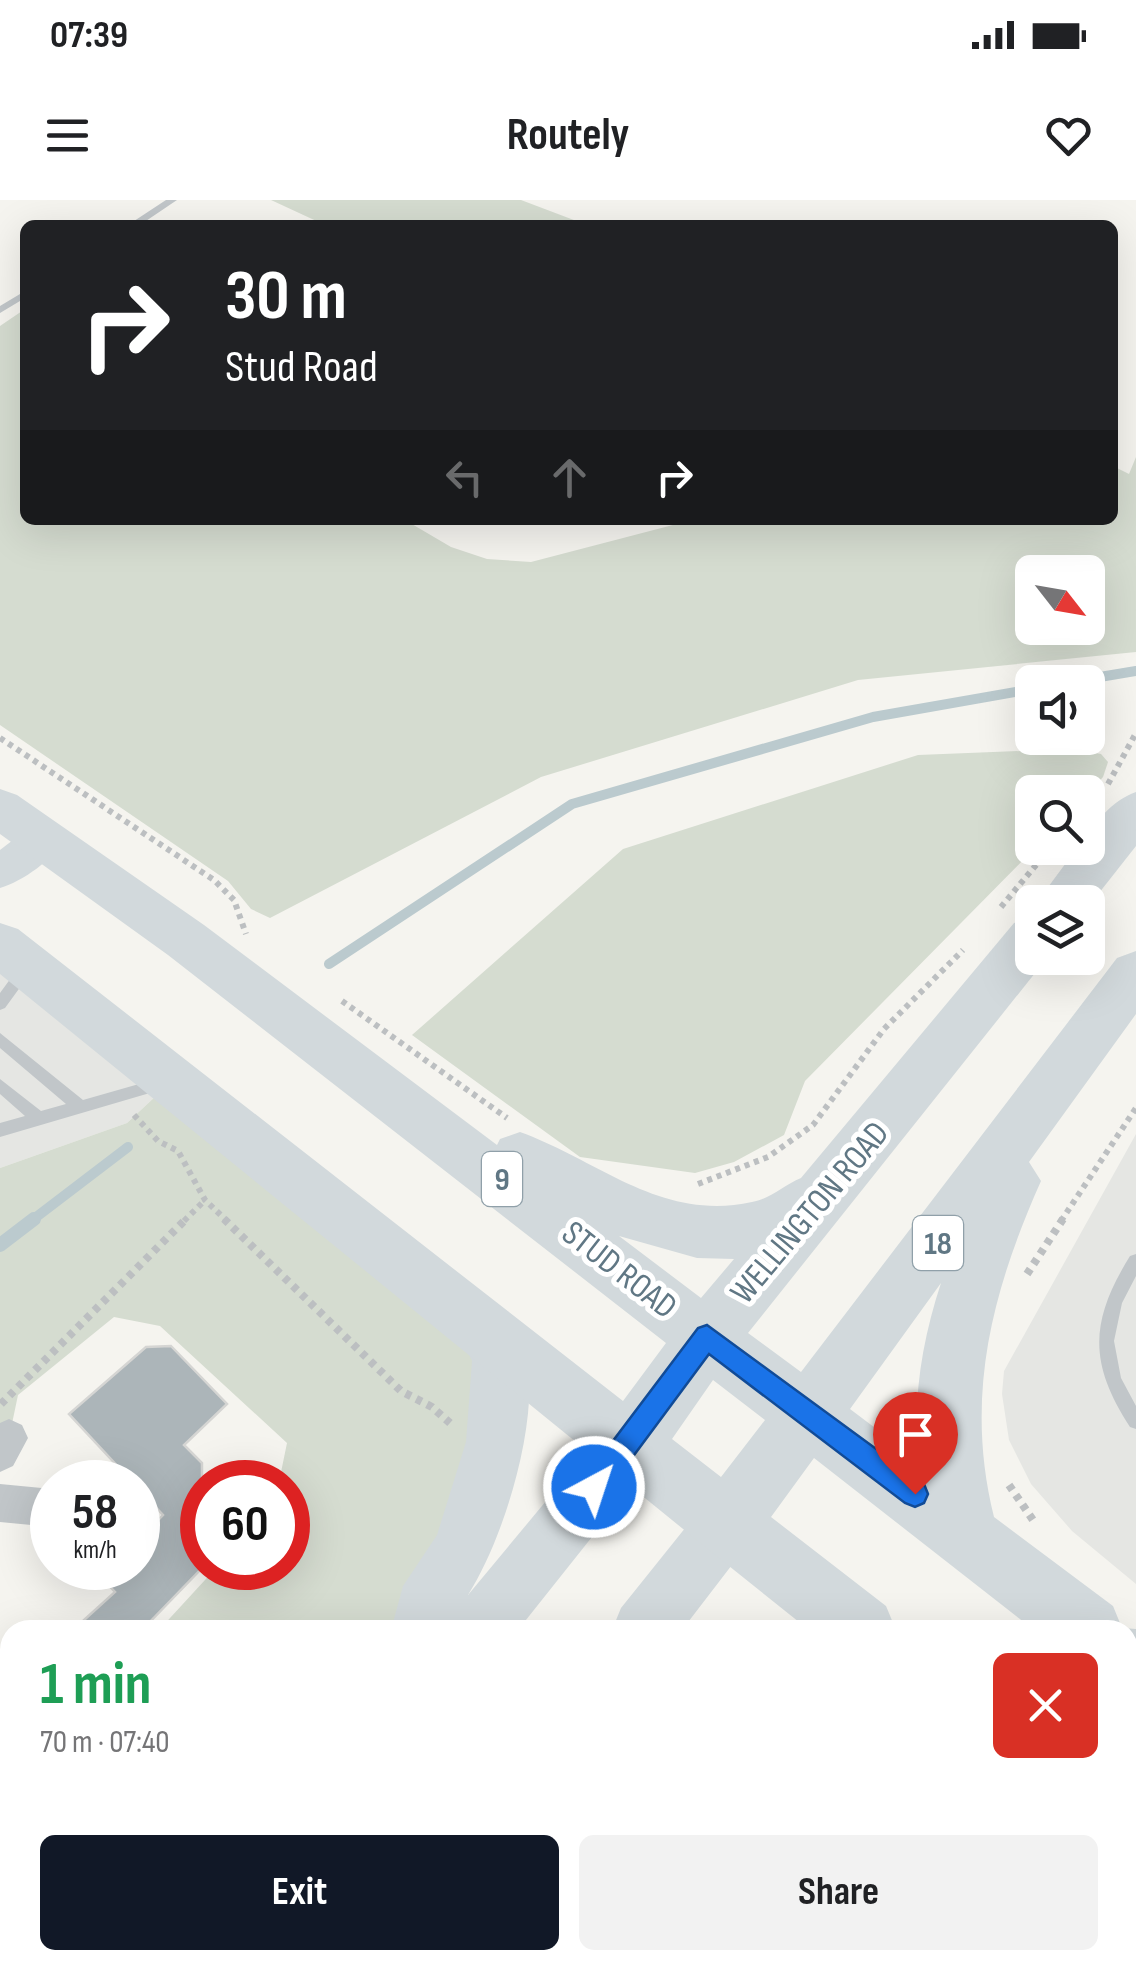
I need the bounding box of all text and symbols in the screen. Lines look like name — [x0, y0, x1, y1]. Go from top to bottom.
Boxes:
text: 07:39 — [50, 13, 128, 58]
icon: menu — [40, 108, 95, 163]
text: Routely — [507, 108, 629, 163]
icon: heart — [1041, 108, 1096, 163]
text: 30 m — [225, 255, 347, 339]
icon: right — [60, 260, 190, 390]
text: Stud Road — [225, 340, 378, 395]
icon: left — [437, 450, 492, 505]
icon: ahead — [542, 450, 597, 505]
icon: right — [647, 450, 702, 505]
north arrow — [1015, 555, 1105, 645]
map controls — [1015, 555, 1105, 975]
button: sound — [1015, 665, 1105, 755]
button: search — [1015, 775, 1105, 865]
button: layers — [1015, 885, 1105, 975]
street label: WELLINGTON ROAD — [721, 1113, 899, 1313]
road number: 9 — [482, 1152, 522, 1206]
street label: STUD ROAD — [553, 1212, 685, 1328]
road number: 18 — [913, 1216, 963, 1270]
pin — [873, 1392, 958, 1495]
icon: arrive — [888, 1407, 943, 1462]
position arrow — [542, 1435, 646, 1539]
speed limit sign: 60 — [180, 1460, 310, 1590]
text: 58 — [72, 1483, 118, 1543]
text: km/h — [73, 1535, 117, 1566]
text: 1 min — [40, 1649, 152, 1721]
button: close — [993, 1653, 1098, 1758]
text: 70 m · 07:40 — [40, 1723, 170, 1762]
button: Exit — [40, 1835, 559, 1950]
button: Share — [579, 1835, 1098, 1950]

